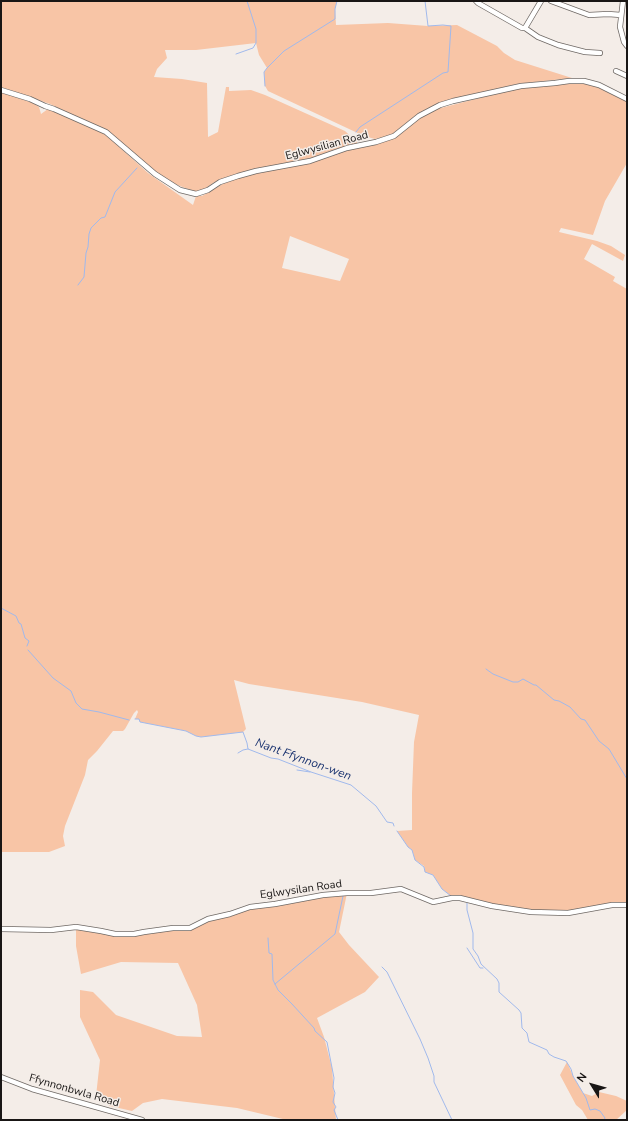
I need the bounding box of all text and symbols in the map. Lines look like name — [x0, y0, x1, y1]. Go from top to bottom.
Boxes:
street label: Eglwysilian Road — [284, 129, 370, 163]
water label: Nant Ffynnon-wen — [253, 736, 353, 784]
street label: Eglwysilan Road — [259, 878, 343, 902]
north arrow — [572, 1065, 612, 1105]
text: N — [574, 1070, 590, 1085]
street label: Ffynnonbwla Road — [27, 1072, 121, 1110]

